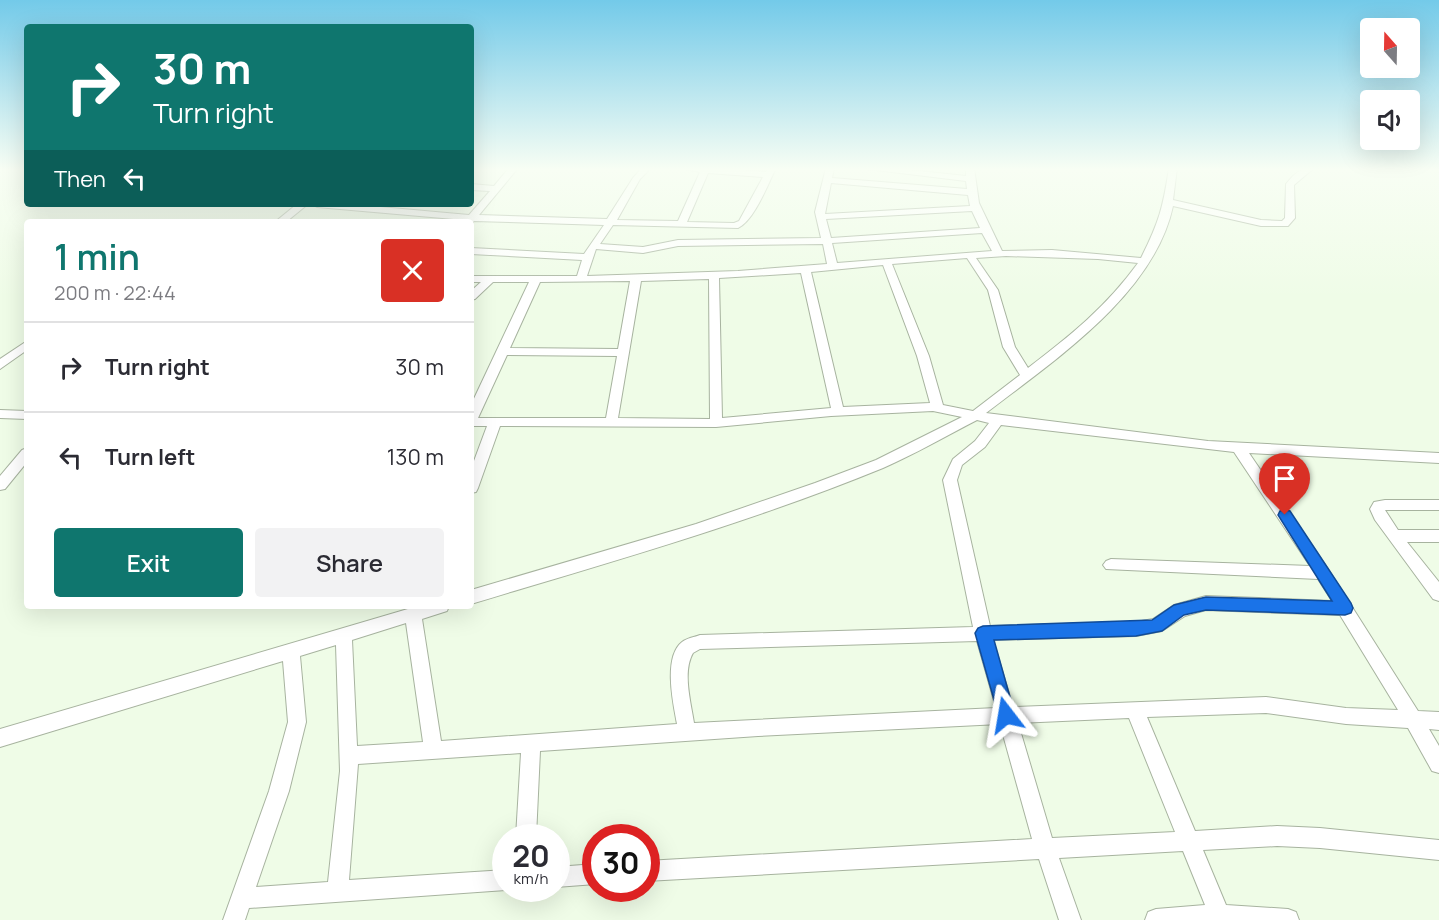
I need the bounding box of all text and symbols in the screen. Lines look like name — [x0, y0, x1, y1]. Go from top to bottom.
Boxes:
north arrow — [1360, 18, 1420, 78]
map controls — [1360, 18, 1420, 150]
text: 30 m — [153, 39, 251, 97]
icon: right — [54, 48, 132, 126]
button: sound — [1360, 90, 1420, 150]
text: Turn right — [153, 94, 274, 131]
icon: left — [118, 162, 151, 195]
text: Then — [54, 164, 106, 194]
text: 1 min — [54, 232, 140, 281]
button: close — [381, 239, 444, 302]
text: 200 m · 22:44 — [54, 279, 176, 306]
icon: right — [54, 351, 87, 384]
text: Turn right — [105, 352, 210, 382]
text: 30 m — [395, 352, 444, 382]
icon: left — [54, 441, 87, 474]
text: Turn left — [105, 442, 195, 472]
text: 130 m — [387, 442, 444, 472]
pin — [1259, 453, 1310, 515]
icon: arrive — [1268, 462, 1301, 495]
button: Exit — [54, 528, 243, 597]
button: Share — [255, 528, 444, 597]
position arrow — [974, 683, 1038, 747]
speed limit sign: 30 — [582, 824, 660, 902]
text: 20 — [512, 835, 550, 876]
text: km/h — [514, 868, 548, 889]

